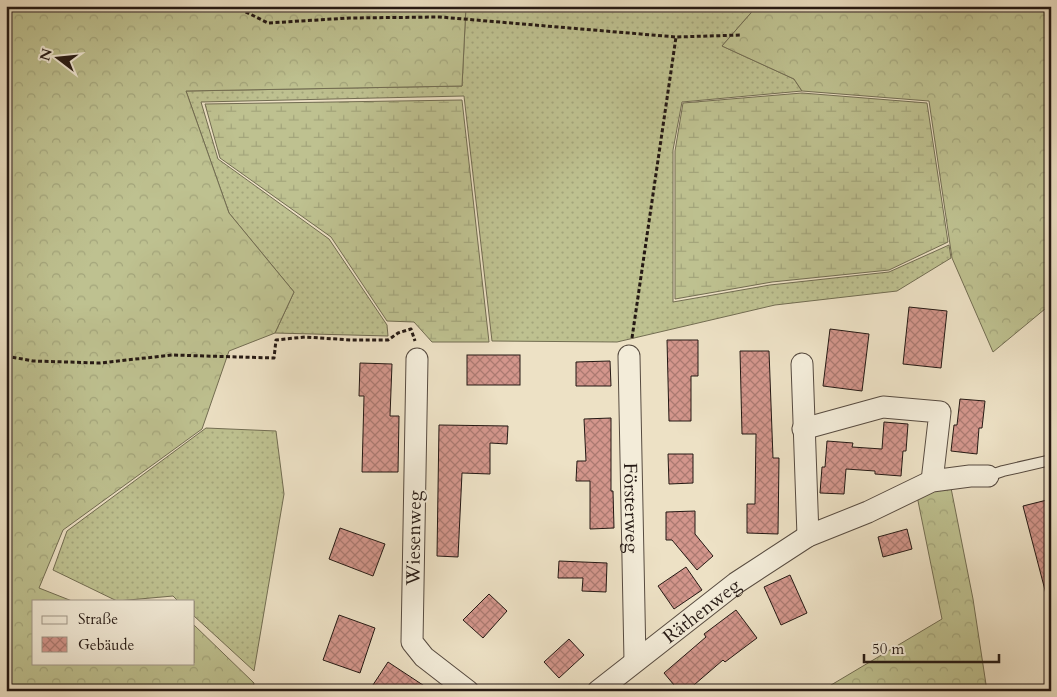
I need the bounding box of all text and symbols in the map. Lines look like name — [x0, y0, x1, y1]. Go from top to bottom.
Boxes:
north arrow — [32, 32, 82, 82]
text: N — [35, 46, 57, 63]
street label: Försterweg — [617, 462, 645, 554]
street label: Wiesenweg — [400, 490, 428, 587]
street label: Räthenweg — [658, 572, 746, 650]
legend — [32, 600, 195, 664]
text: Straße — [78, 609, 118, 629]
scale bar — [864, 632, 1000, 664]
text: Gebäude — [78, 635, 135, 655]
text: 50 m — [872, 639, 904, 659]

